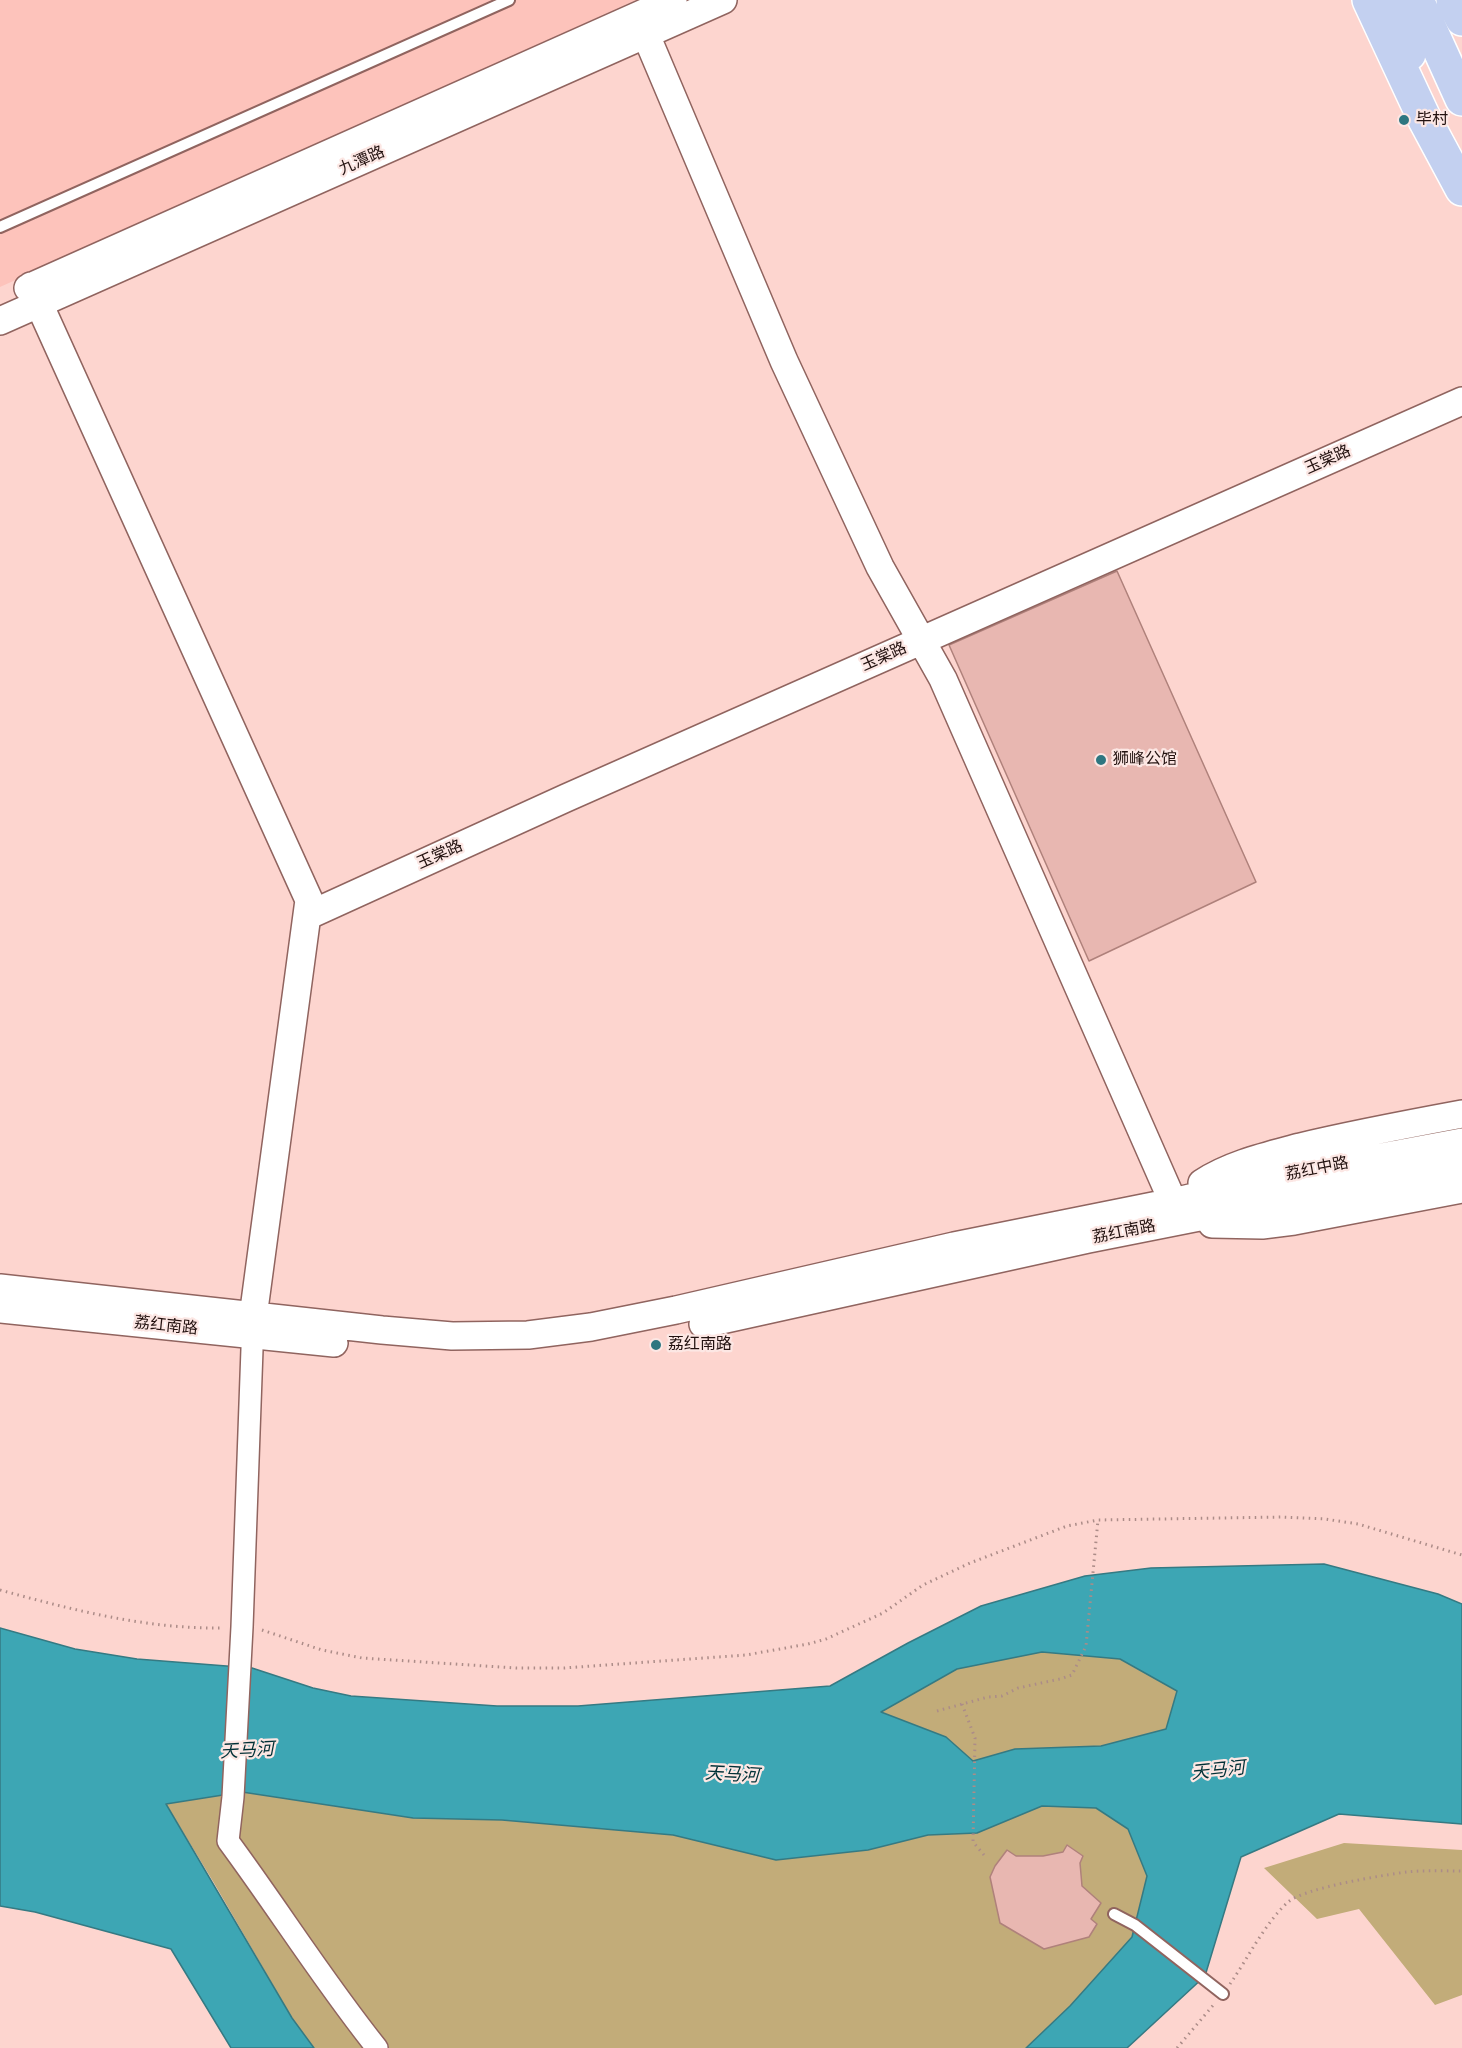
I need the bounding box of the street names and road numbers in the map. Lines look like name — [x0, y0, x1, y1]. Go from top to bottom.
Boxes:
street label: 九潭路 — [336, 142, 388, 180]
street label: 玉棠路 — [1302, 441, 1354, 479]
street label: 玉棠路 — [858, 638, 910, 676]
street label: 玉棠路 — [414, 836, 466, 874]
street label: 荔红中路 — [1284, 1153, 1350, 1185]
street label: 荔红南路 — [1091, 1216, 1157, 1248]
street label: 荔红南路 — [133, 1313, 199, 1339]

